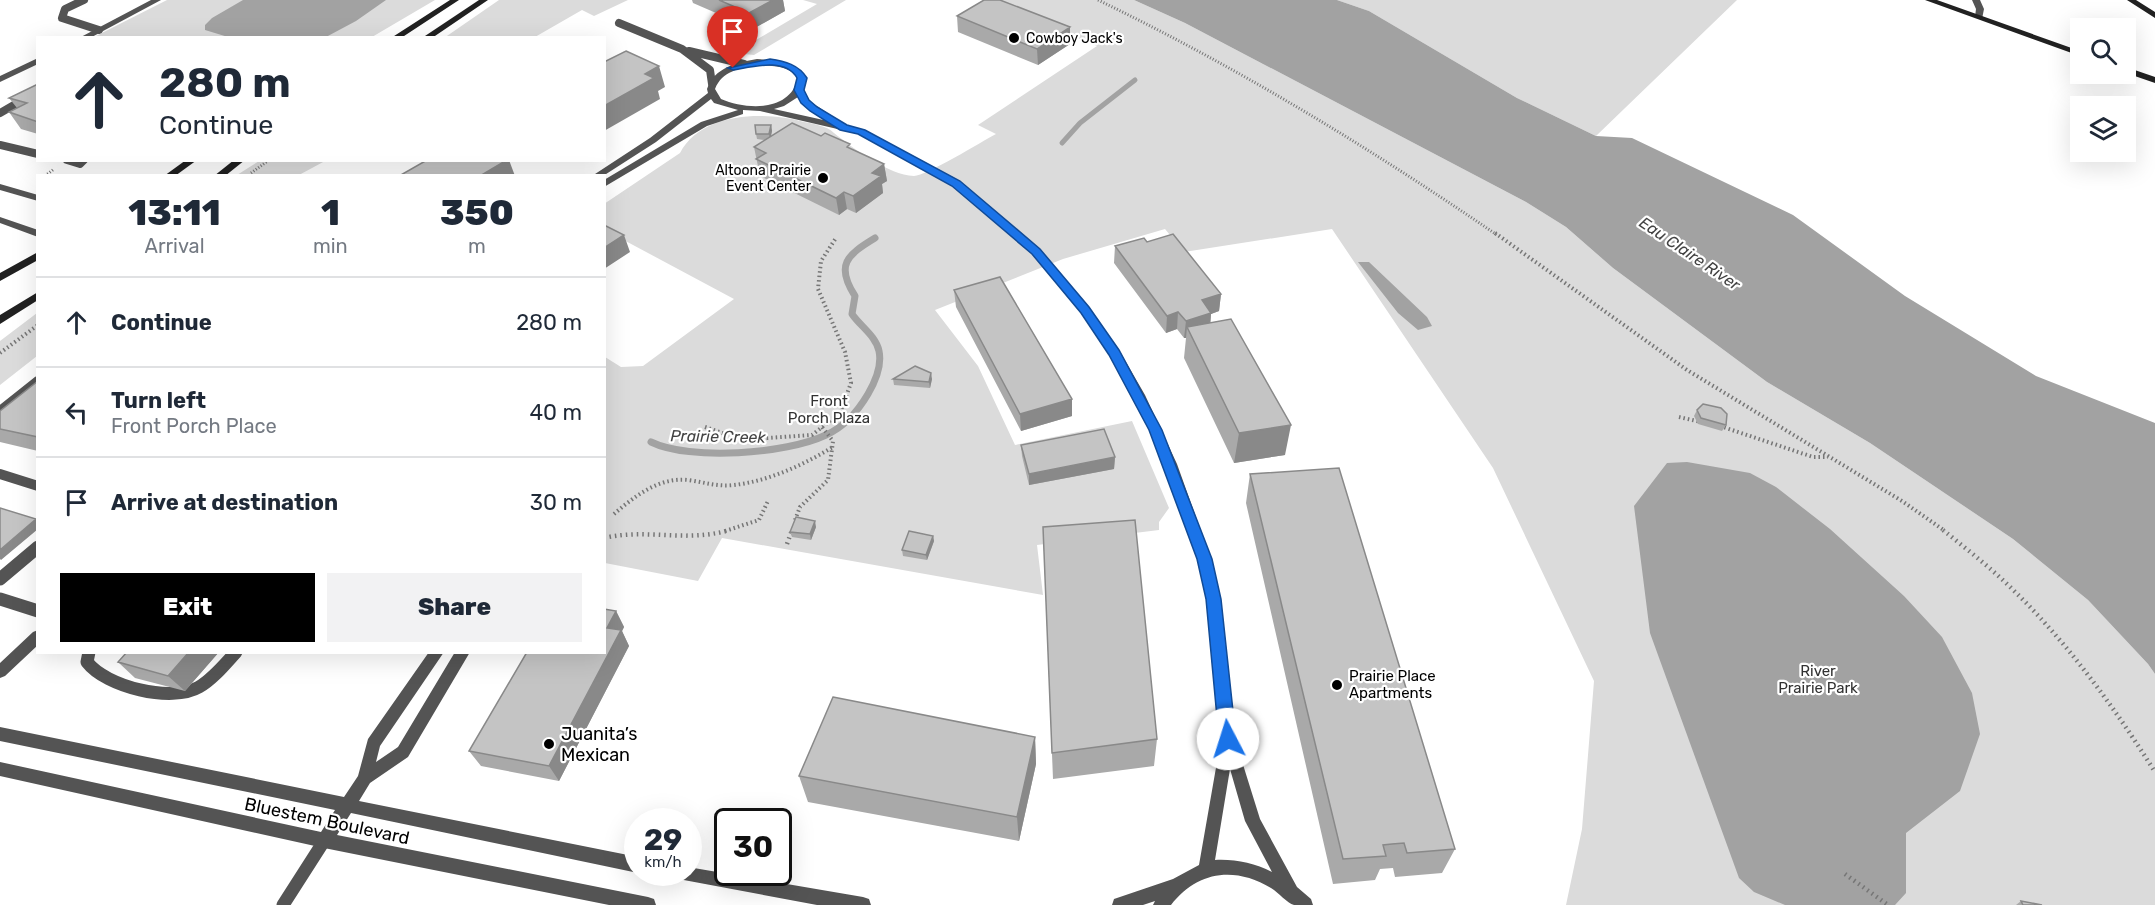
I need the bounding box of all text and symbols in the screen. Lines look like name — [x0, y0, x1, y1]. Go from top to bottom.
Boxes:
pin — [707, 6, 758, 68]
icon: arrive — [716, 15, 749, 48]
map controls — [2070, 18, 2136, 162]
button: search — [2070, 18, 2136, 84]
place label: Cowboy Jack's — [1026, 30, 1123, 47]
marker: Cowboy Jack's — [1007, 31, 1021, 45]
text: 280 m — [159, 58, 291, 108]
icon: ahead — [60, 60, 138, 138]
button: layers — [2070, 96, 2136, 162]
text: Continue — [159, 109, 273, 141]
place label: Altoona Prairie Event Center — [715, 162, 812, 195]
marker: Altoona Prairie Event Center — [816, 171, 830, 185]
text: 13:11 — [128, 191, 221, 234]
text: 1 — [321, 191, 340, 234]
text: 350 — [440, 191, 514, 234]
water label: Eau Claire River — [1636, 213, 1744, 295]
text: Arrival — [144, 234, 205, 258]
text: min — [313, 234, 348, 258]
text: m — [468, 234, 486, 258]
icon: ahead — [60, 306, 93, 339]
text: Continue — [111, 309, 212, 336]
text: 280 m — [516, 309, 582, 336]
text: Turn left — [111, 387, 206, 414]
park label: Front Porch Plaza — [788, 392, 870, 427]
icon: left — [60, 396, 93, 429]
text: 40 m — [529, 399, 582, 426]
text: Front Porch Place — [111, 414, 277, 438]
water label: Prairie Creek — [670, 426, 767, 447]
icon: arrive — [60, 486, 93, 519]
text: Arrive at destination — [111, 489, 338, 516]
text: 30 m — [530, 489, 582, 516]
button: Exit — [60, 573, 315, 642]
button: Share — [327, 573, 582, 642]
park label: River Prairie Park — [1778, 662, 1858, 697]
place label: Prairie Place Apartments — [1349, 667, 1436, 702]
marker: Prairie Place Apartments — [1330, 678, 1344, 692]
position arrow — [1196, 707, 1260, 771]
place label: Juanita’s Mexican — [561, 723, 638, 766]
marker: Juanita’s Mexican — [542, 737, 556, 751]
street label: Bluestem Boulevard — [242, 793, 412, 849]
speed limit sign: 30 — [714, 808, 792, 886]
text: 29 — [644, 822, 682, 858]
text: km/h — [644, 853, 682, 871]

